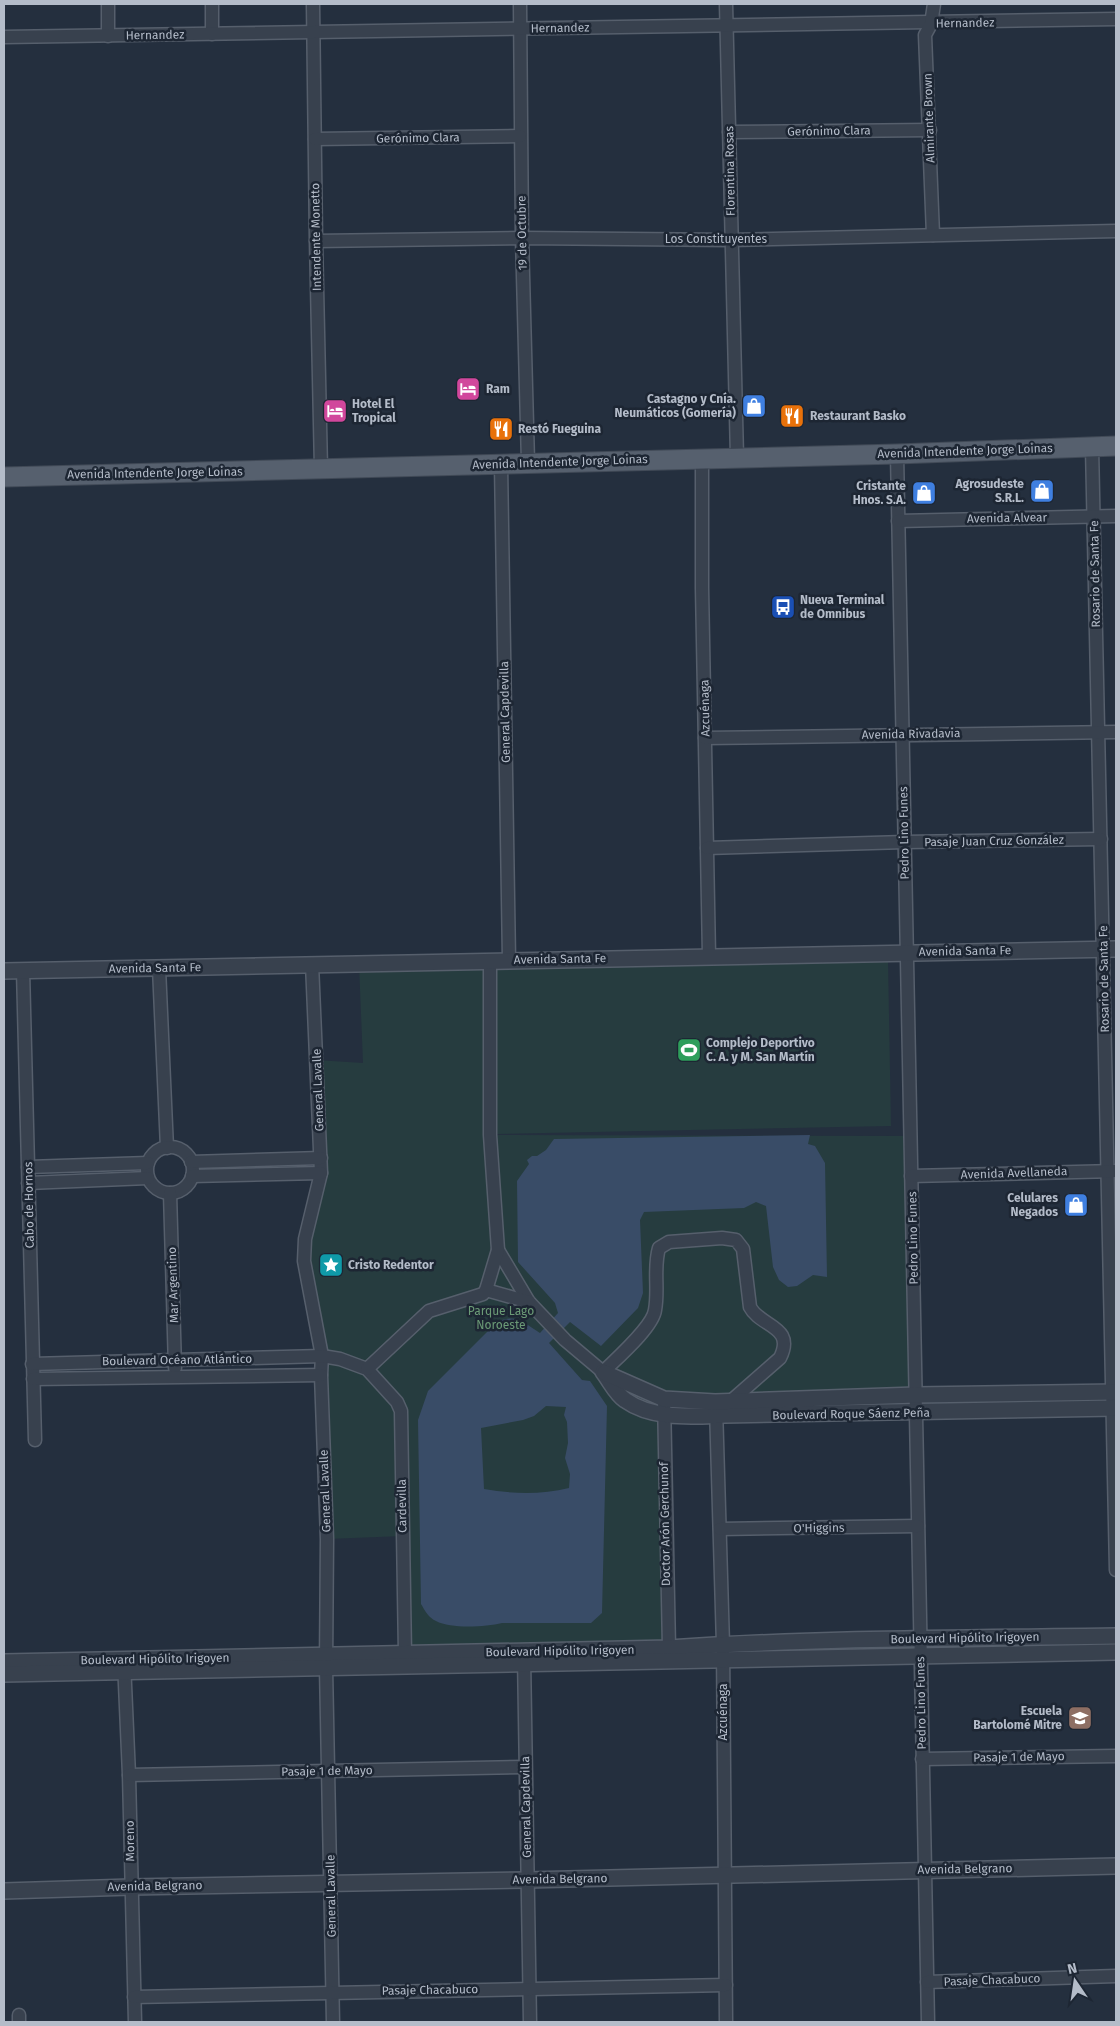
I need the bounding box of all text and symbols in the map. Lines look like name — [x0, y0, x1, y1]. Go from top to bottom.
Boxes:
street label: Hernandez — [935, 15, 995, 31]
street label: Hernandez — [530, 20, 590, 36]
street label: Hernandez — [125, 27, 185, 43]
street label: Almirante Brown — [920, 73, 938, 163]
street label: Gerónimo Clara — [787, 123, 871, 139]
street label: Florentina Rosas — [722, 125, 738, 216]
street label: Gerónimo Clara — [376, 130, 460, 146]
street label: Intendente Monetto — [308, 183, 324, 291]
street label: 19 de Octubre — [514, 195, 530, 271]
street label: Los Constituyentes — [665, 232, 768, 246]
hotel icon: Ram — [455, 376, 481, 402]
place label: Ram — [486, 382, 510, 396]
place label: Castagno y Cnía. Neumáticos (Gomería) — [615, 392, 736, 420]
shop icon: Castagno y Cnía. Neumáticos (Gomería) — [741, 393, 767, 419]
place label: Hotel El Tropical — [352, 397, 396, 425]
hotel icon: Hotel El Tropical — [322, 398, 348, 424]
restaurant icon: Restaurant Basko — [779, 403, 805, 429]
place label: Restaurant Basko — [810, 409, 906, 423]
restaurant icon: Restó Fueguina — [488, 416, 514, 442]
place label: Restó Fueguina — [518, 422, 601, 436]
street label: Avenida Intendente Jorge Loinas — [877, 441, 1053, 461]
street label: Avenida Intendente Jorge Loinas — [472, 452, 648, 472]
street label: Avenida Intendente Jorge Loinas — [67, 464, 243, 482]
place label: Agrosudeste S.R.L. — [955, 477, 1024, 505]
shop icon: Agrosudeste S.R.L. — [1029, 478, 1055, 504]
place label: Cristante Hnos. S.A. — [853, 479, 906, 507]
shop icon: Cristante Hnos. S.A. — [911, 480, 937, 506]
street label: Avenida Alvear — [967, 510, 1048, 526]
street label: Rosario de Santa Fe — [1087, 520, 1103, 628]
place label: Nueva Terminal de Omnibus — [800, 593, 885, 621]
bus stop icon: Nueva Terminal de Omnibus — [770, 594, 796, 620]
street label: General Capdevilla — [497, 661, 513, 763]
street label: Azcuénaga — [698, 679, 712, 737]
street label: Avenida Rivadavia — [861, 726, 961, 742]
street label: Pedro Lino Funes — [896, 786, 912, 880]
street label: Pasaje Juan Cruz González — [924, 833, 1064, 849]
street label: Rosario de Santa Fe — [1096, 925, 1112, 1033]
street label: Avenida Santa Fe — [919, 943, 1011, 959]
street label: Avenida Santa Fe — [514, 951, 606, 967]
street label: Avenida Santa Fe — [109, 960, 201, 976]
place label: Complejo Deportivo C. A. y M. San Martín — [706, 1036, 815, 1064]
sports icon: Complejo Deportivo C. A. y M. San Martín — [676, 1037, 702, 1063]
street label: General Lavalle — [310, 1048, 326, 1132]
street label: Cabo de Hornos — [21, 1161, 37, 1249]
street label: Avenida Avellaneda — [960, 1164, 1068, 1182]
street label: Pedro Lino Funes — [905, 1191, 921, 1285]
place label: Celulares Negados — [1007, 1191, 1058, 1219]
shop icon: Celulares Negados — [1063, 1192, 1089, 1218]
street label: Mar Argentino — [165, 1247, 181, 1323]
place icon: Cristo Redentor — [318, 1252, 344, 1278]
place label: Cristo Redentor — [348, 1258, 434, 1272]
park label: Parque Lago Noroeste — [468, 1304, 534, 1332]
street label: Boulevard Océano Atlántico — [102, 1352, 252, 1368]
street label: Boulevard Roque Sáenz Peña — [772, 1406, 930, 1422]
street label: General Lavalle — [317, 1449, 333, 1533]
street label: Doctor Arón Gerchunof — [657, 1461, 673, 1586]
street label: Cardevilla — [395, 1479, 409, 1533]
street label: O'Higgins — [793, 1521, 845, 1535]
street label: Boulevard Hipólito Irigoyen — [890, 1630, 1040, 1646]
street label: Boulevard Hipólito Irigoyen — [485, 1643, 635, 1659]
street label: Boulevard Hipólito Irigoyen — [80, 1651, 230, 1667]
street label: Pedro Lino Funes — [913, 1656, 929, 1750]
street label: Azcuénaga — [716, 1683, 730, 1741]
place label: Escuela Bartolomé Mitre — [973, 1704, 1062, 1732]
school or university icon: Escuela Bartolomé Mitre — [1067, 1705, 1093, 1731]
street label: Pasaje 1 de Mayo — [973, 1749, 1065, 1765]
street label: General Capdevilla — [518, 1756, 534, 1858]
street label: Pasaje 1 de Mayo — [281, 1763, 373, 1779]
street label: Moreno — [123, 1820, 137, 1862]
street label: General Lavalle — [323, 1854, 339, 1938]
street label: Avenida Belgrano — [917, 1861, 1013, 1877]
street label: Avenida Belgrano — [512, 1871, 608, 1887]
street label: Avenida Belgrano — [107, 1878, 203, 1894]
north arrow — [1050, 1956, 1100, 2006]
text: N — [1066, 1959, 1079, 1978]
street label: Pasaje Chacabuco — [943, 1971, 1041, 1989]
street label: Pasaje Chacabuco — [382, 1982, 478, 1998]

